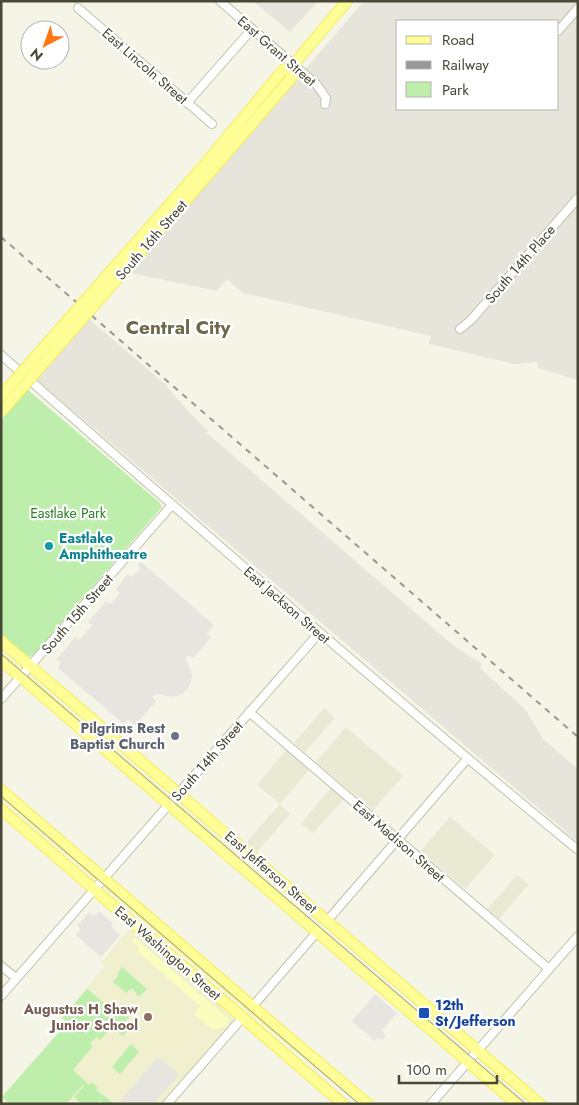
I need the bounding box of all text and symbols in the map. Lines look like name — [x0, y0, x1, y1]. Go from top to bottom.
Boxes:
street label: East Grant Street — [233, 11, 321, 91]
north arrow — [20, 20, 70, 70]
legend — [396, 20, 559, 110]
street label: East Lincoln Street — [98, 23, 193, 109]
text: Road — [442, 29, 474, 51]
text: N — [26, 44, 47, 66]
text: Railway — [442, 54, 489, 76]
text: Park — [442, 79, 469, 101]
street label: South 16th Street — [111, 195, 192, 284]
street label: South 14th Place — [480, 220, 560, 308]
district label: Central City — [126, 314, 231, 341]
park label: Eastlake Park — [30, 503, 107, 523]
place label: Eastlake Amphitheatre — [58, 528, 147, 564]
marker: Eastlake Amphitheatre — [43, 540, 55, 552]
street label: East Jackson Street — [239, 562, 335, 649]
street label: South 15th Street — [37, 569, 118, 658]
street label: South 14th Street — [167, 716, 248, 805]
place label: Pilgrims Rest Baptist Church — [70, 718, 166, 754]
marker: Pilgrims Rest Baptist Church — [169, 730, 181, 742]
street label: East Madison Street — [349, 796, 450, 887]
street label: East Jefferson Street — [220, 826, 322, 918]
street label: East Washington Street — [111, 901, 226, 1005]
place label: 12th St/Jefferson — [435, 995, 515, 1031]
place label: Augustus H Shaw Junior School — [23, 999, 138, 1035]
marker: 12th St/Jefferson — [417, 1006, 431, 1020]
marker: Augustus H Shaw Junior School — [142, 1011, 154, 1023]
scale bar — [399, 1052, 496, 1084]
text: 100 m — [406, 1059, 447, 1081]

